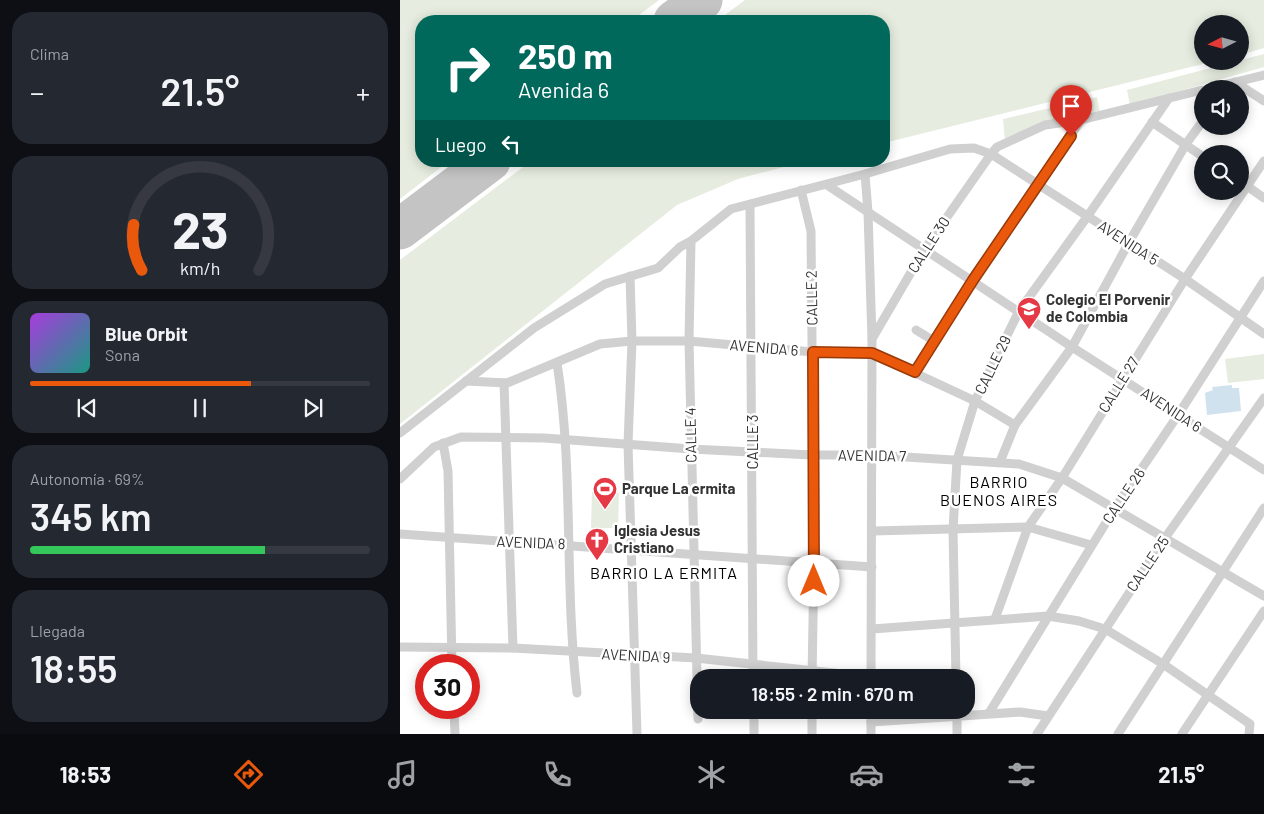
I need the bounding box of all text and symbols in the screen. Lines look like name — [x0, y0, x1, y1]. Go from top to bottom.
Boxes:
north arrow — [1194, 15, 1249, 70]
map controls — [1194, 15, 1249, 200]
text: 250 m — [518, 34, 613, 76]
icon: right — [435, 35, 500, 100]
text: Clima — [30, 44, 69, 63]
text: 21.5° — [161, 68, 239, 114]
text: − — [30, 75, 44, 109]
text: + — [356, 75, 370, 109]
text: Avenida 6 — [518, 76, 609, 102]
button: sound — [1194, 80, 1249, 135]
pin — [1050, 85, 1092, 136]
icon: arrive — [1057, 92, 1085, 120]
icon: left — [497, 130, 525, 158]
text: Luego — [435, 133, 487, 156]
button: search — [1194, 145, 1249, 200]
text: 23 — [172, 197, 228, 259]
street label: CALLE 30 — [903, 213, 953, 276]
street label: AVENIDA 5 — [1095, 216, 1162, 268]
text: km/h — [180, 257, 220, 279]
street label: CALLE 2 — [802, 270, 820, 326]
place label: Colegio El Porvenir de Colombia — [1046, 290, 1171, 325]
school or university icon: Colegio El Porvenir de Colombia — [1016, 296, 1042, 330]
text: Blue Orbit — [105, 322, 188, 345]
street label: CALLE 29 — [970, 332, 1014, 397]
street label: AVENIDA 6 — [729, 335, 799, 359]
text: Sona — [105, 345, 140, 364]
street label: CALLE 27 — [1094, 353, 1142, 416]
street label: AVENIDA 6 — [1138, 383, 1205, 435]
icon: previous — [73, 394, 101, 422]
icon: pause — [186, 394, 214, 422]
icon: next — [299, 394, 327, 422]
street label: CALLE 4 — [681, 407, 699, 463]
street label: CALLE 3 — [743, 414, 761, 470]
street label: AVENIDA 7 — [838, 445, 906, 465]
street label: CALLE 26 — [1098, 464, 1148, 527]
text: Autonomía · 69% — [30, 469, 145, 488]
district label: BARRIO BUENOS AIRES — [940, 472, 1058, 509]
sports icon: Parque La ermita — [592, 476, 618, 510]
place label: Parque La ermita — [622, 479, 736, 497]
text: 345 km — [30, 493, 152, 539]
place label: Iglesia Jesus Cristiano — [614, 521, 701, 556]
church icon: Iglesia Jesus Cristiano — [584, 527, 610, 561]
street label: AVENIDA 8 — [496, 532, 566, 552]
street label: CALLE 25 — [1122, 532, 1172, 595]
position arrow — [787, 554, 839, 606]
district label: BARRIO LA ERMITA — [590, 563, 738, 582]
text: Llegada — [30, 621, 85, 640]
street label: AVENIDA 9 — [601, 644, 671, 666]
text: 18:55 — [30, 645, 117, 691]
speed limit sign: 30 — [415, 654, 480, 719]
text: 18:55 · 2 min · 670 m — [751, 682, 914, 705]
icon: directions — [231, 757, 266, 792]
icon: music — [385, 757, 420, 792]
icon: phone — [540, 757, 575, 792]
icon: climate — [694, 757, 729, 792]
icon: car — [849, 757, 884, 792]
icon: filters — [1004, 757, 1039, 792]
text: 18:53 — [60, 761, 111, 787]
text: 21.5° — [1158, 761, 1204, 787]

